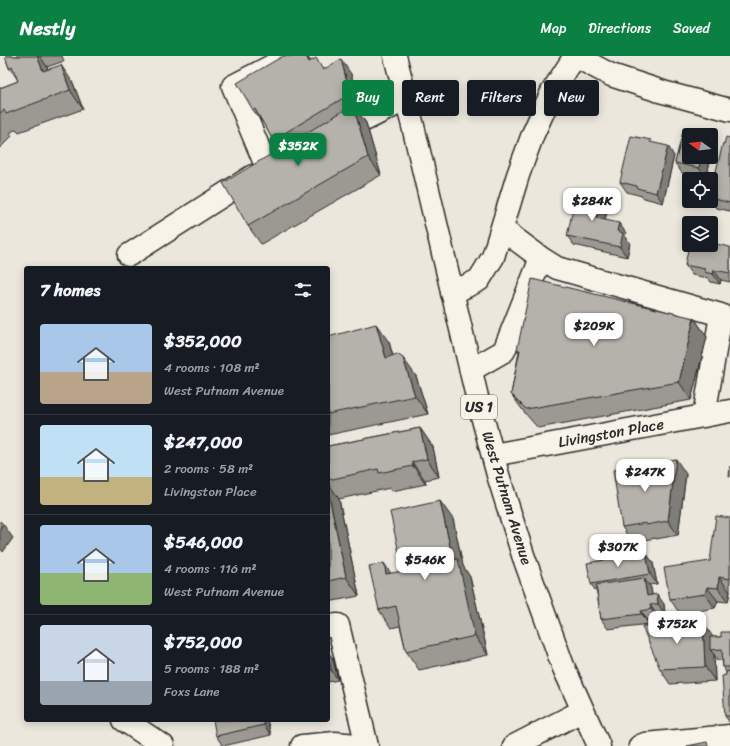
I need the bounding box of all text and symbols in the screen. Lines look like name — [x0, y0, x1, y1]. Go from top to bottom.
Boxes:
text: Nestly — [20, 12, 75, 45]
text: Map — [540, 16, 566, 41]
text: Directions — [588, 16, 651, 41]
text: Saved — [673, 16, 710, 41]
chip: Buy — [342, 80, 394, 116]
chip: Rent — [402, 80, 459, 116]
chip: Filters — [467, 80, 536, 116]
chip: New — [544, 80, 599, 116]
north arrow — [682, 128, 718, 164]
map controls — [682, 128, 718, 252]
pin: $352K — [270, 133, 326, 167]
text: $352K — [278, 134, 318, 157]
button: locate — [682, 172, 718, 208]
pin: $284K — [564, 188, 620, 222]
text: $284K — [572, 189, 612, 212]
button: layers — [682, 216, 718, 252]
text: 7 homes — [40, 275, 100, 305]
icon: filters — [292, 279, 314, 301]
pin: $209K — [566, 313, 622, 347]
text: $209K — [574, 314, 614, 337]
text: $352,000 — [164, 326, 242, 356]
icon: home — [72, 340, 120, 388]
text: 4 rooms · 108 m² — [164, 356, 260, 379]
text: West Putnam Avenue — [164, 379, 284, 402]
road number: US 1 — [461, 395, 497, 419]
street label: Livingston Place — [556, 411, 666, 455]
text: $247,000 — [164, 427, 242, 457]
street label: West Putnam Avenue — [474, 428, 540, 568]
icon: home — [72, 441, 120, 489]
text: 2 rooms · 58 m² — [164, 457, 253, 480]
pin: $247K — [617, 459, 673, 493]
text: $247K — [625, 460, 665, 483]
text: Livingston Place — [164, 480, 257, 503]
text: $546,000 — [164, 527, 243, 557]
pin: $307K — [590, 534, 646, 568]
text: $307K — [598, 535, 638, 558]
icon: home — [72, 541, 120, 589]
pin: $546K — [397, 547, 453, 581]
text: $546K — [405, 548, 445, 571]
text: 4 rooms · 116 m² — [164, 557, 257, 580]
text: West Putnam Avenue — [164, 580, 284, 603]
pin: $752K — [649, 611, 705, 645]
text: $752K — [657, 612, 697, 635]
text: $752,000 — [164, 627, 242, 657]
icon: home — [72, 641, 120, 689]
text: 5 rooms · 188 m² — [164, 657, 259, 680]
text: Foxs Lane — [164, 680, 220, 703]

